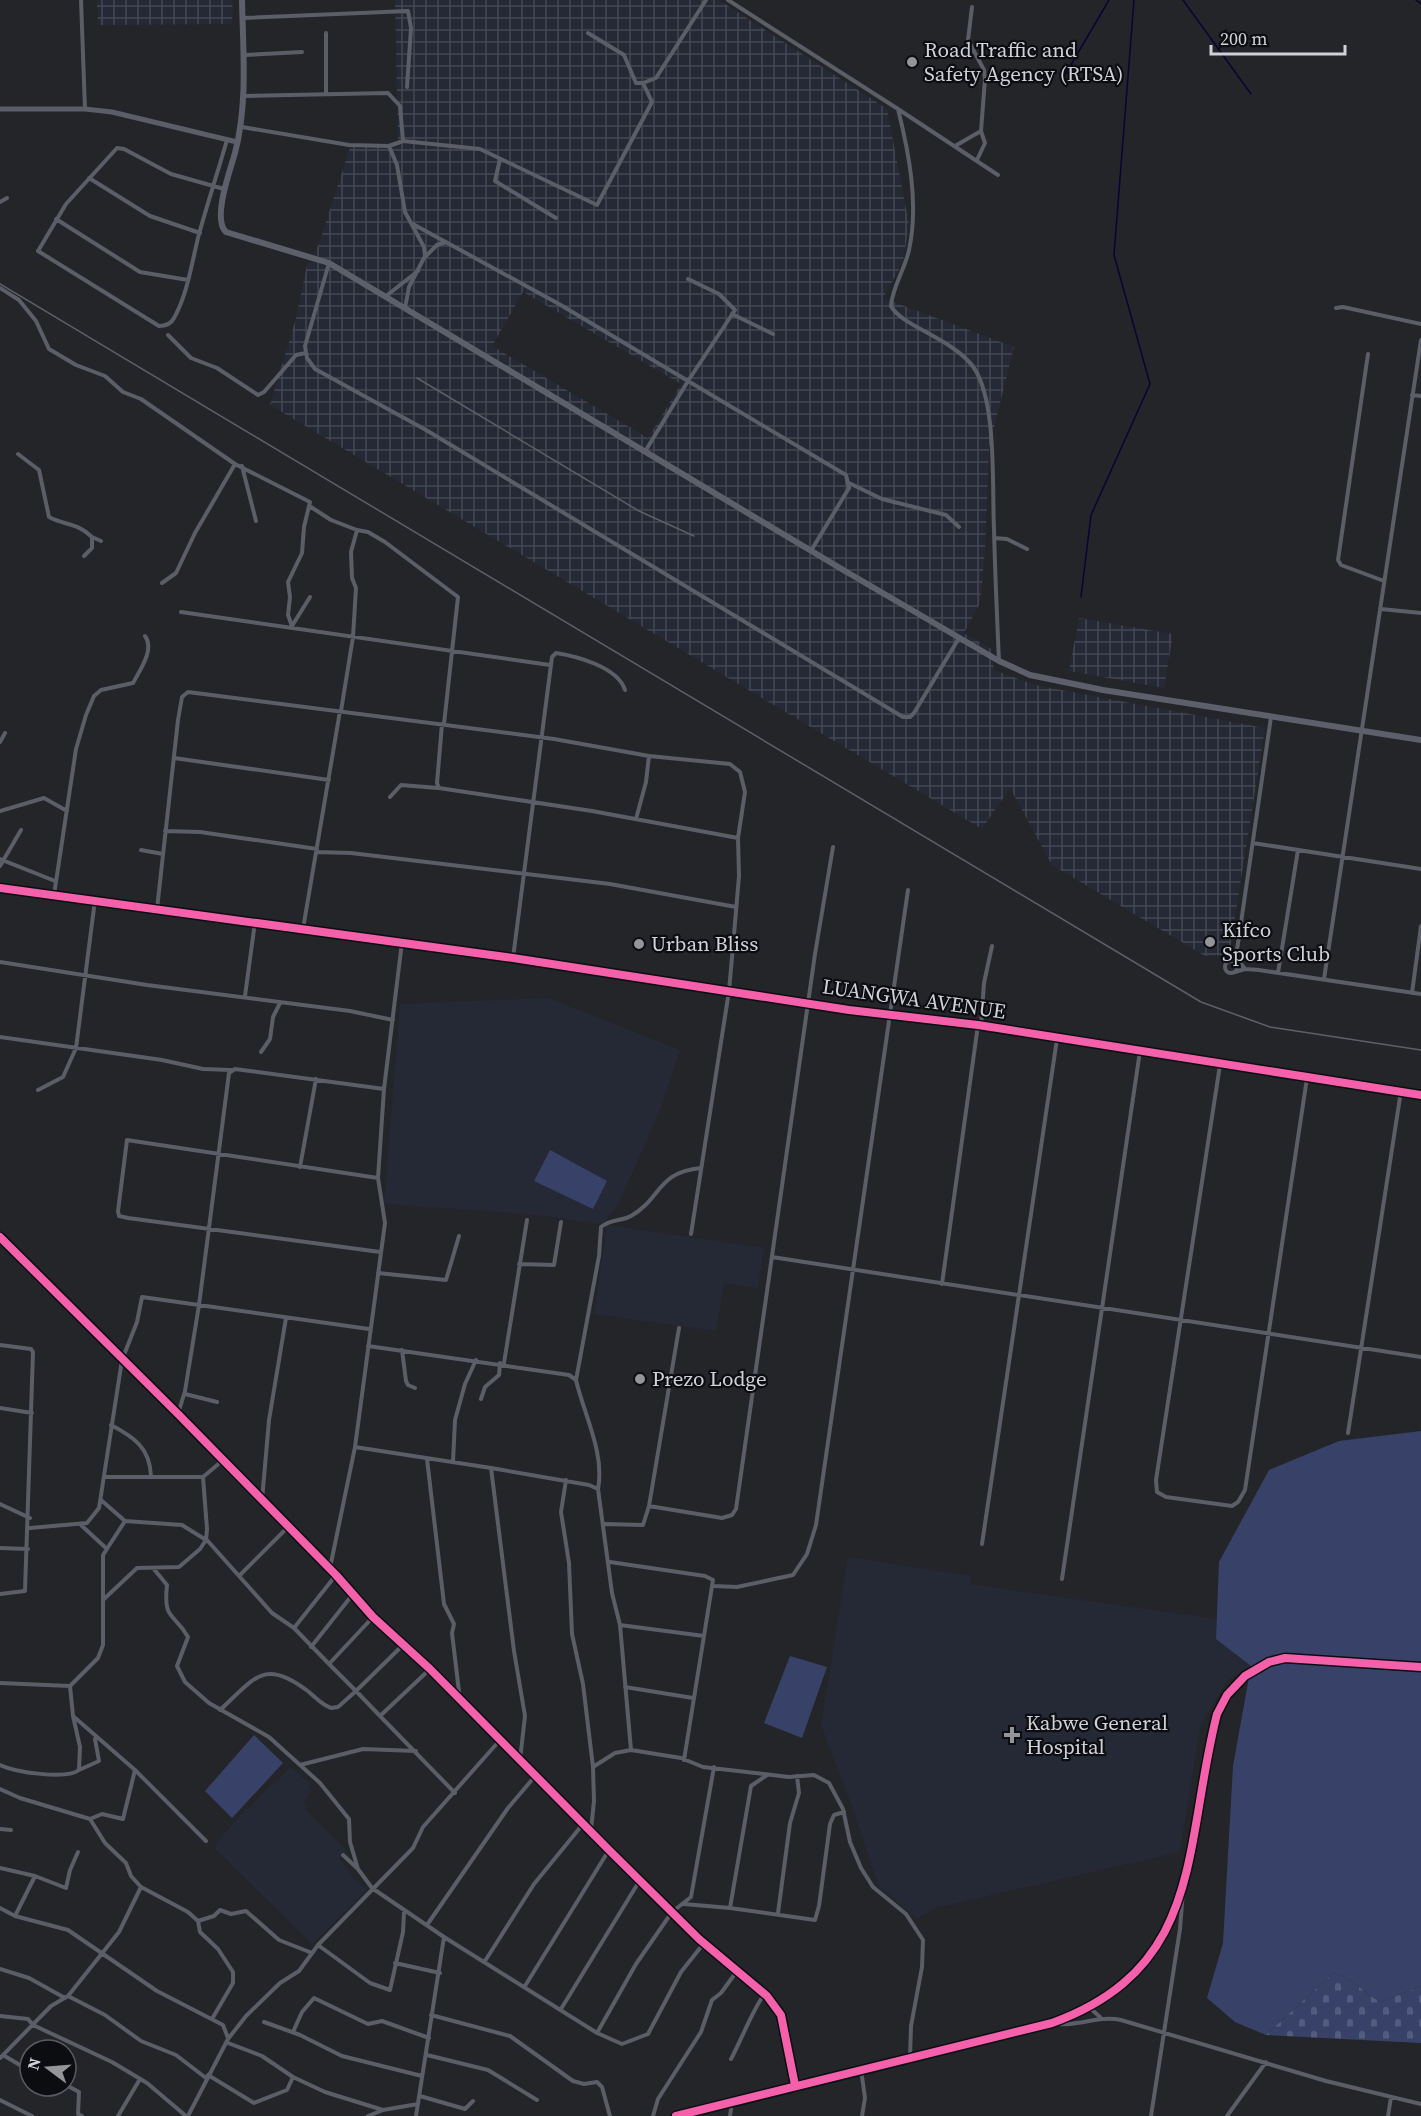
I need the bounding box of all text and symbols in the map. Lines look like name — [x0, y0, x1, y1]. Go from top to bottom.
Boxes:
scale bar — [1211, 18, 1344, 56]
text: 200 m — [1220, 26, 1267, 51]
place label: Road Traffic and Safety Agency (RTSA) — [924, 35, 1123, 88]
marker: Road Traffic and Safety Agency (RTSA) — [905, 55, 919, 69]
place label: Kifco Sports Club — [1222, 915, 1330, 968]
place label: Urban Bliss — [651, 929, 758, 958]
marker: Kifco Sports Club — [1203, 935, 1217, 949]
marker: Urban Bliss — [632, 937, 646, 951]
street label: LUANGWA AVENUE — [820, 971, 1008, 1026]
place label: Prezo Lodge — [652, 1364, 767, 1393]
marker: Prezo Lodge — [633, 1372, 647, 1386]
place label: Kabwe General Hospital — [1026, 1708, 1168, 1761]
marker: Kabwe General Hospital — [1003, 1726, 1021, 1744]
north arrow — [18, 2038, 78, 2098]
text: N — [21, 2055, 46, 2072]

